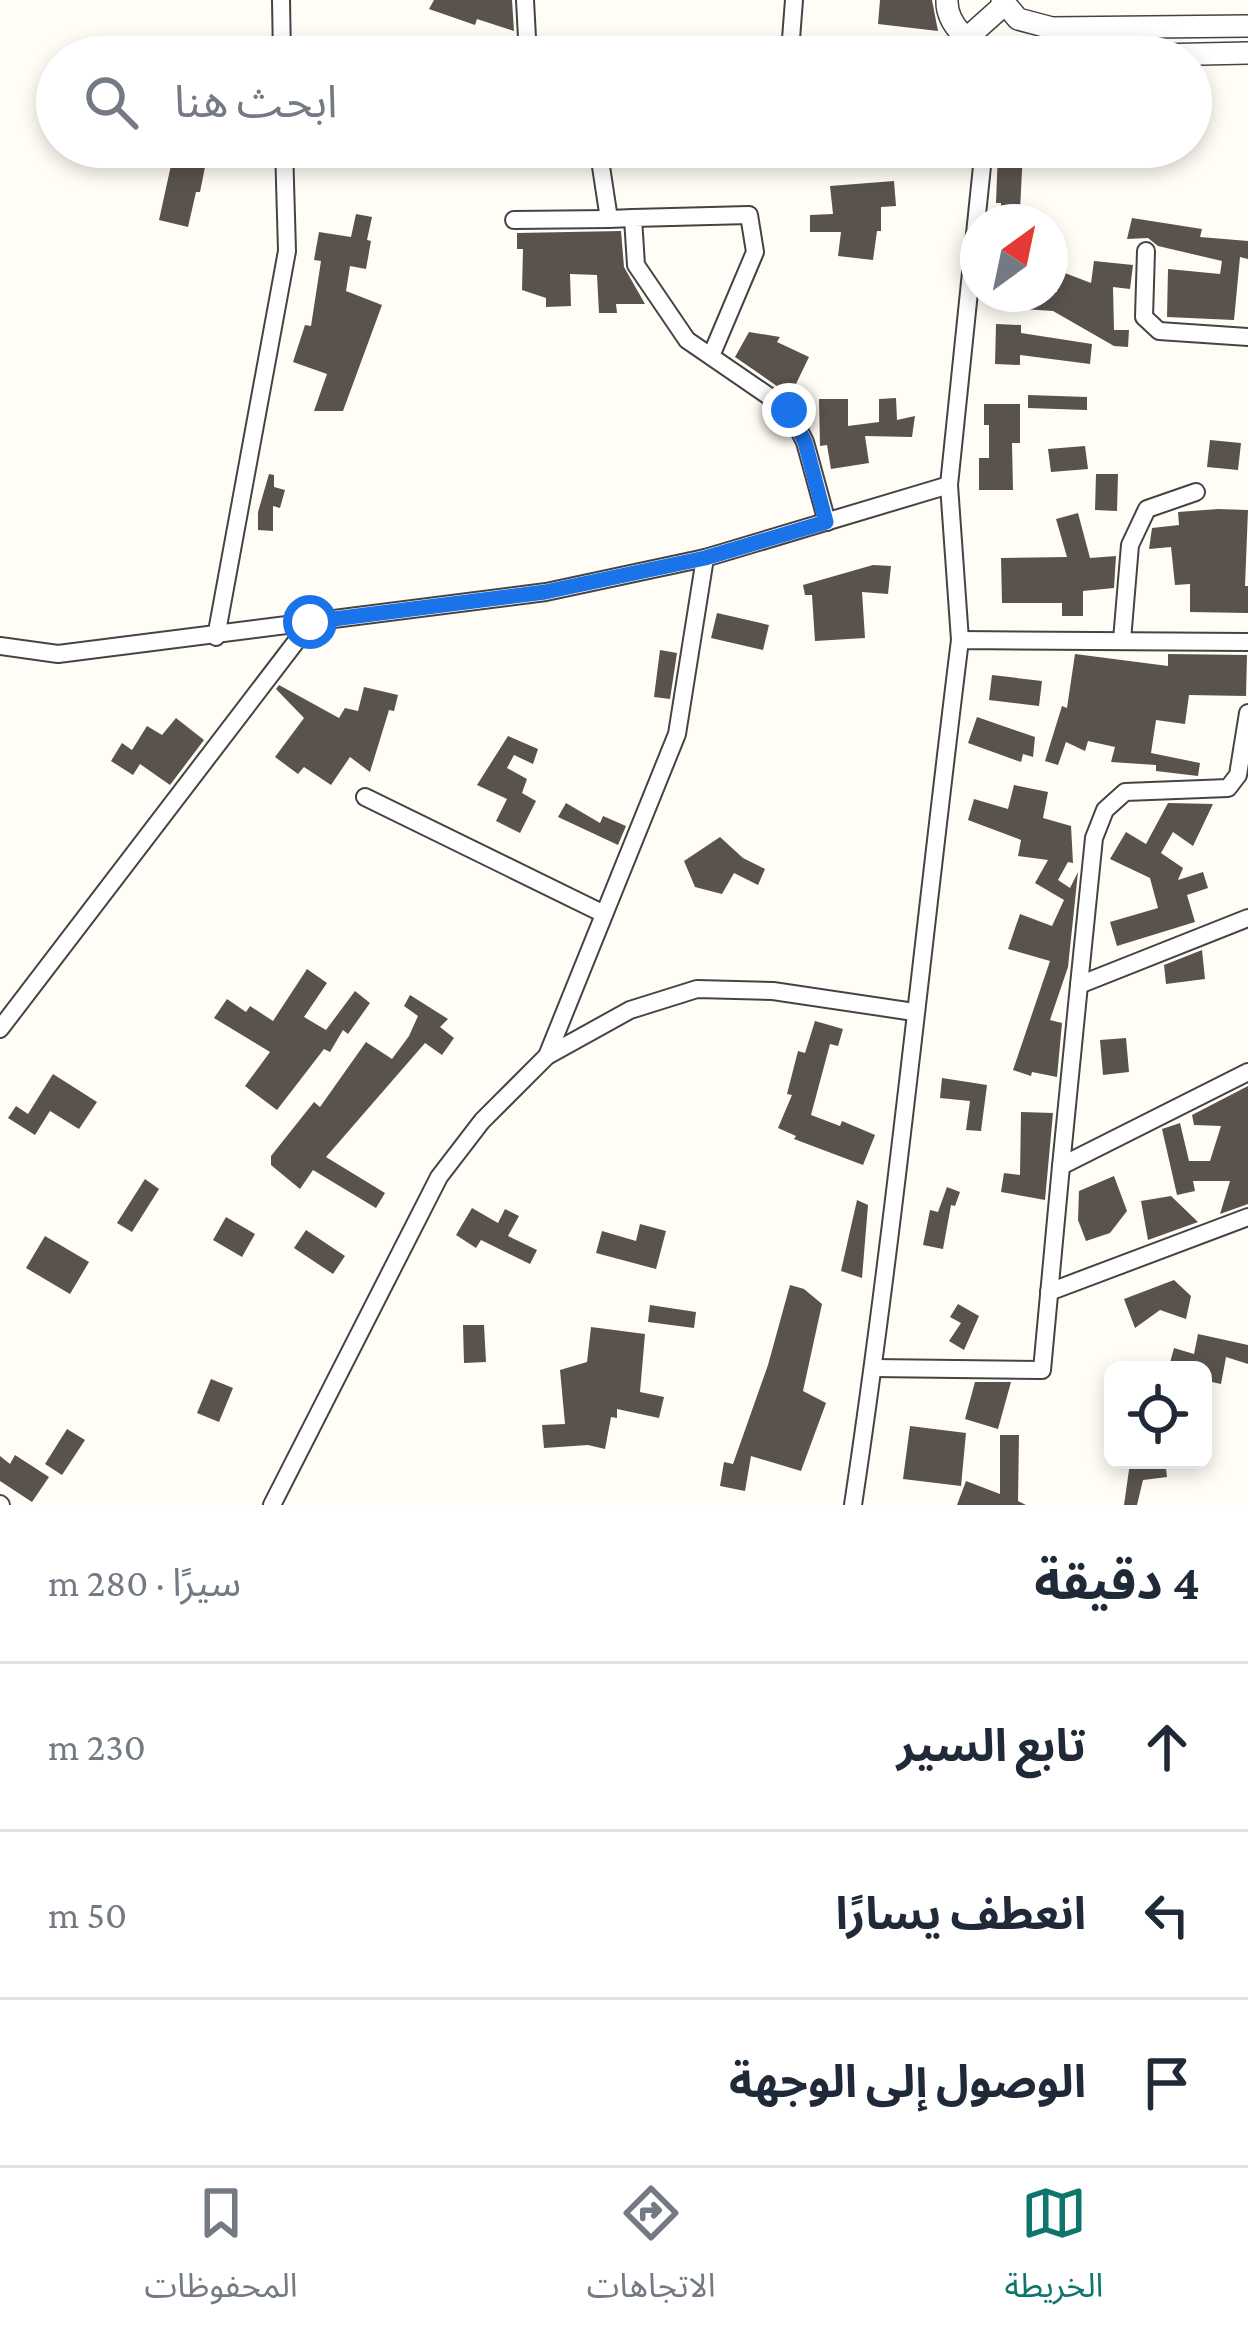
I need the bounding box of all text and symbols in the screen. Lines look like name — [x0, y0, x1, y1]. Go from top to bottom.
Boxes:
search box — [36, 36, 1212, 168]
icon: search — [78, 69, 144, 135]
text: ابحث هنا — [174, 77, 337, 127]
north arrow — [960, 204, 1068, 312]
route end — [762, 383, 816, 437]
route start — [283, 595, 337, 649]
map controls — [1104, 1361, 1212, 1469]
button: locate — [1104, 1361, 1212, 1469]
text: 4 دقيقة — [1034, 1553, 1200, 1610]
text: سيرًا · 280 m — [48, 1561, 241, 1604]
icon: ahead — [1134, 1714, 1200, 1780]
text: تابع السير — [897, 1721, 1086, 1771]
text: 230 m — [48, 1725, 146, 1768]
icon: left — [1134, 1882, 1200, 1948]
text: انعطف يسارًا — [836, 1889, 1086, 1939]
text: 50 m — [48, 1893, 127, 1936]
icon: arrive — [1134, 2050, 1200, 2116]
text: الوصول إلى الوجهة — [729, 2057, 1086, 2107]
tab: المحفوظات — [145, 2180, 298, 2321]
tab: الاتجاهات — [587, 2180, 716, 2321]
tab: الخريطة — [1005, 2180, 1103, 2321]

